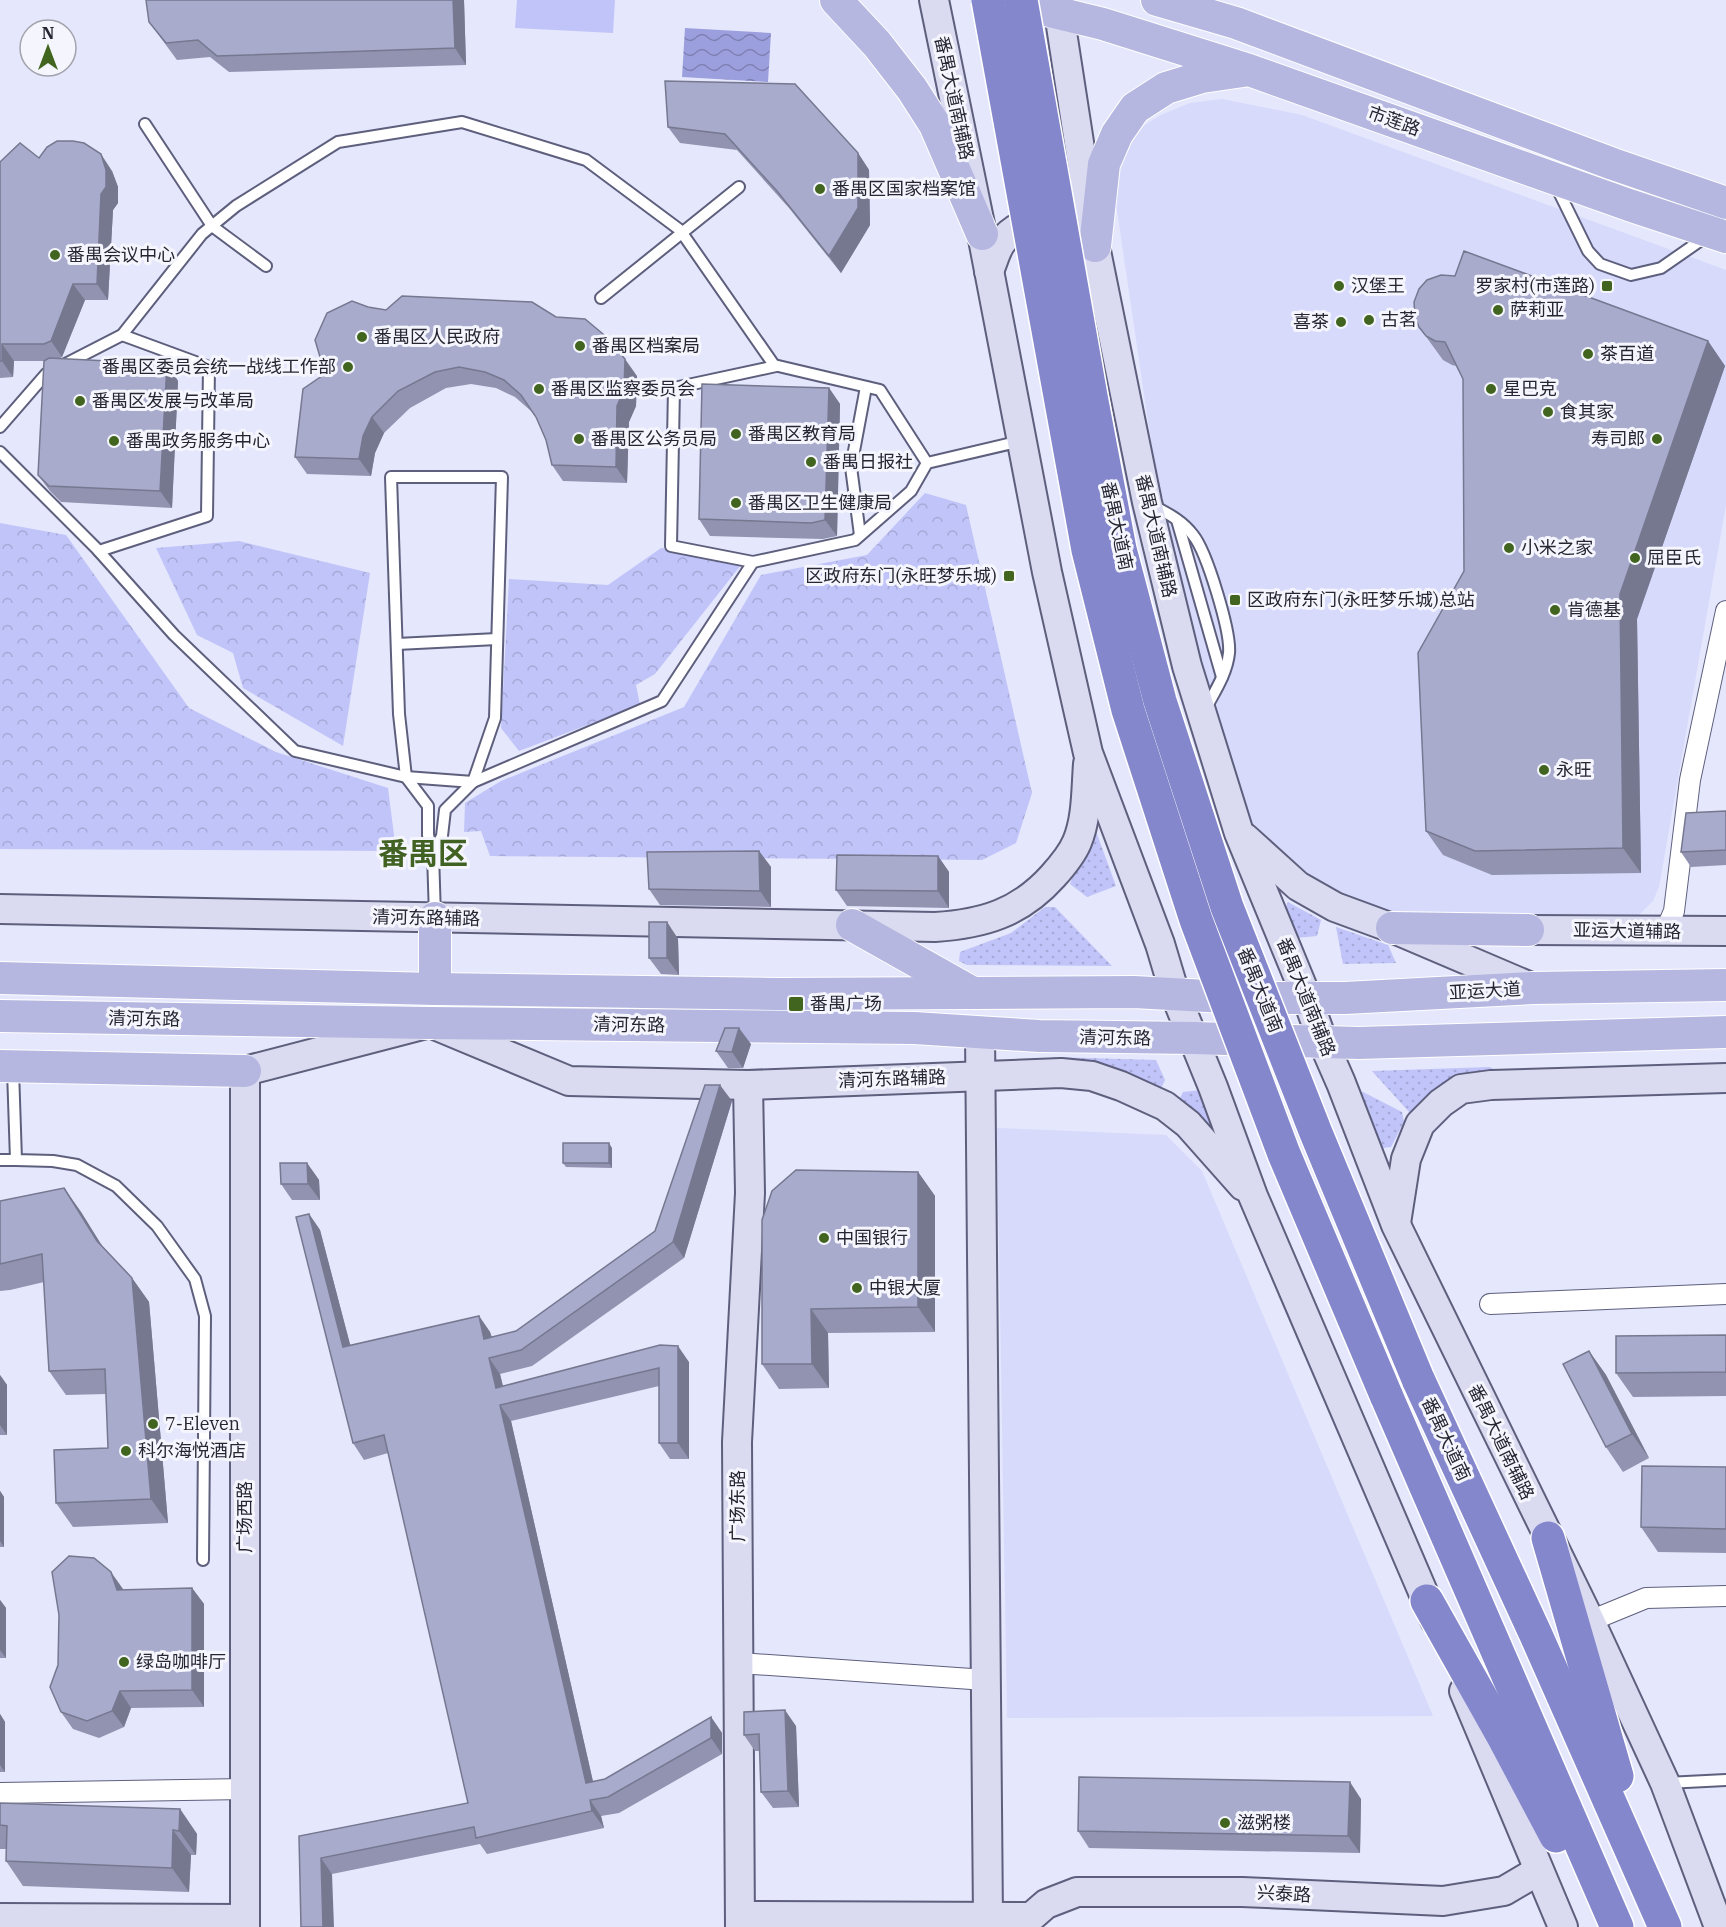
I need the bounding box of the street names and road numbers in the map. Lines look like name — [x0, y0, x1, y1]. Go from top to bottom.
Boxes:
street label: 番禺大道南辅路 — [930, 34, 979, 162]
street label: 市莲路 — [1365, 100, 1423, 141]
street label: 番禺大道南辅路 — [1131, 472, 1182, 600]
street label: 番禺大道南 — [1097, 479, 1138, 572]
street label: 清河东路辅路 — [372, 905, 480, 930]
street label: 亚运大道辅路 — [1573, 918, 1681, 943]
street label: 番禺大道南辅路 — [1272, 934, 1341, 1060]
street label: 番禺大道南 — [1233, 944, 1288, 1036]
street label: 亚运大道 — [1448, 977, 1522, 1004]
street label: 清河东路 — [108, 1006, 180, 1031]
street label: 清河东路 — [593, 1012, 665, 1037]
street label: 清河东路 — [1079, 1025, 1151, 1050]
street label: 清河东路辅路 — [838, 1065, 946, 1092]
street label: 番禺大道南辅路 — [1463, 1380, 1539, 1503]
street label: 番禺大道南 — [1417, 1393, 1476, 1484]
street label: 广场东路 — [726, 1470, 749, 1542]
street label: 广场西路 — [233, 1481, 256, 1553]
street label: 兴泰路 — [1256, 1881, 1312, 1906]

